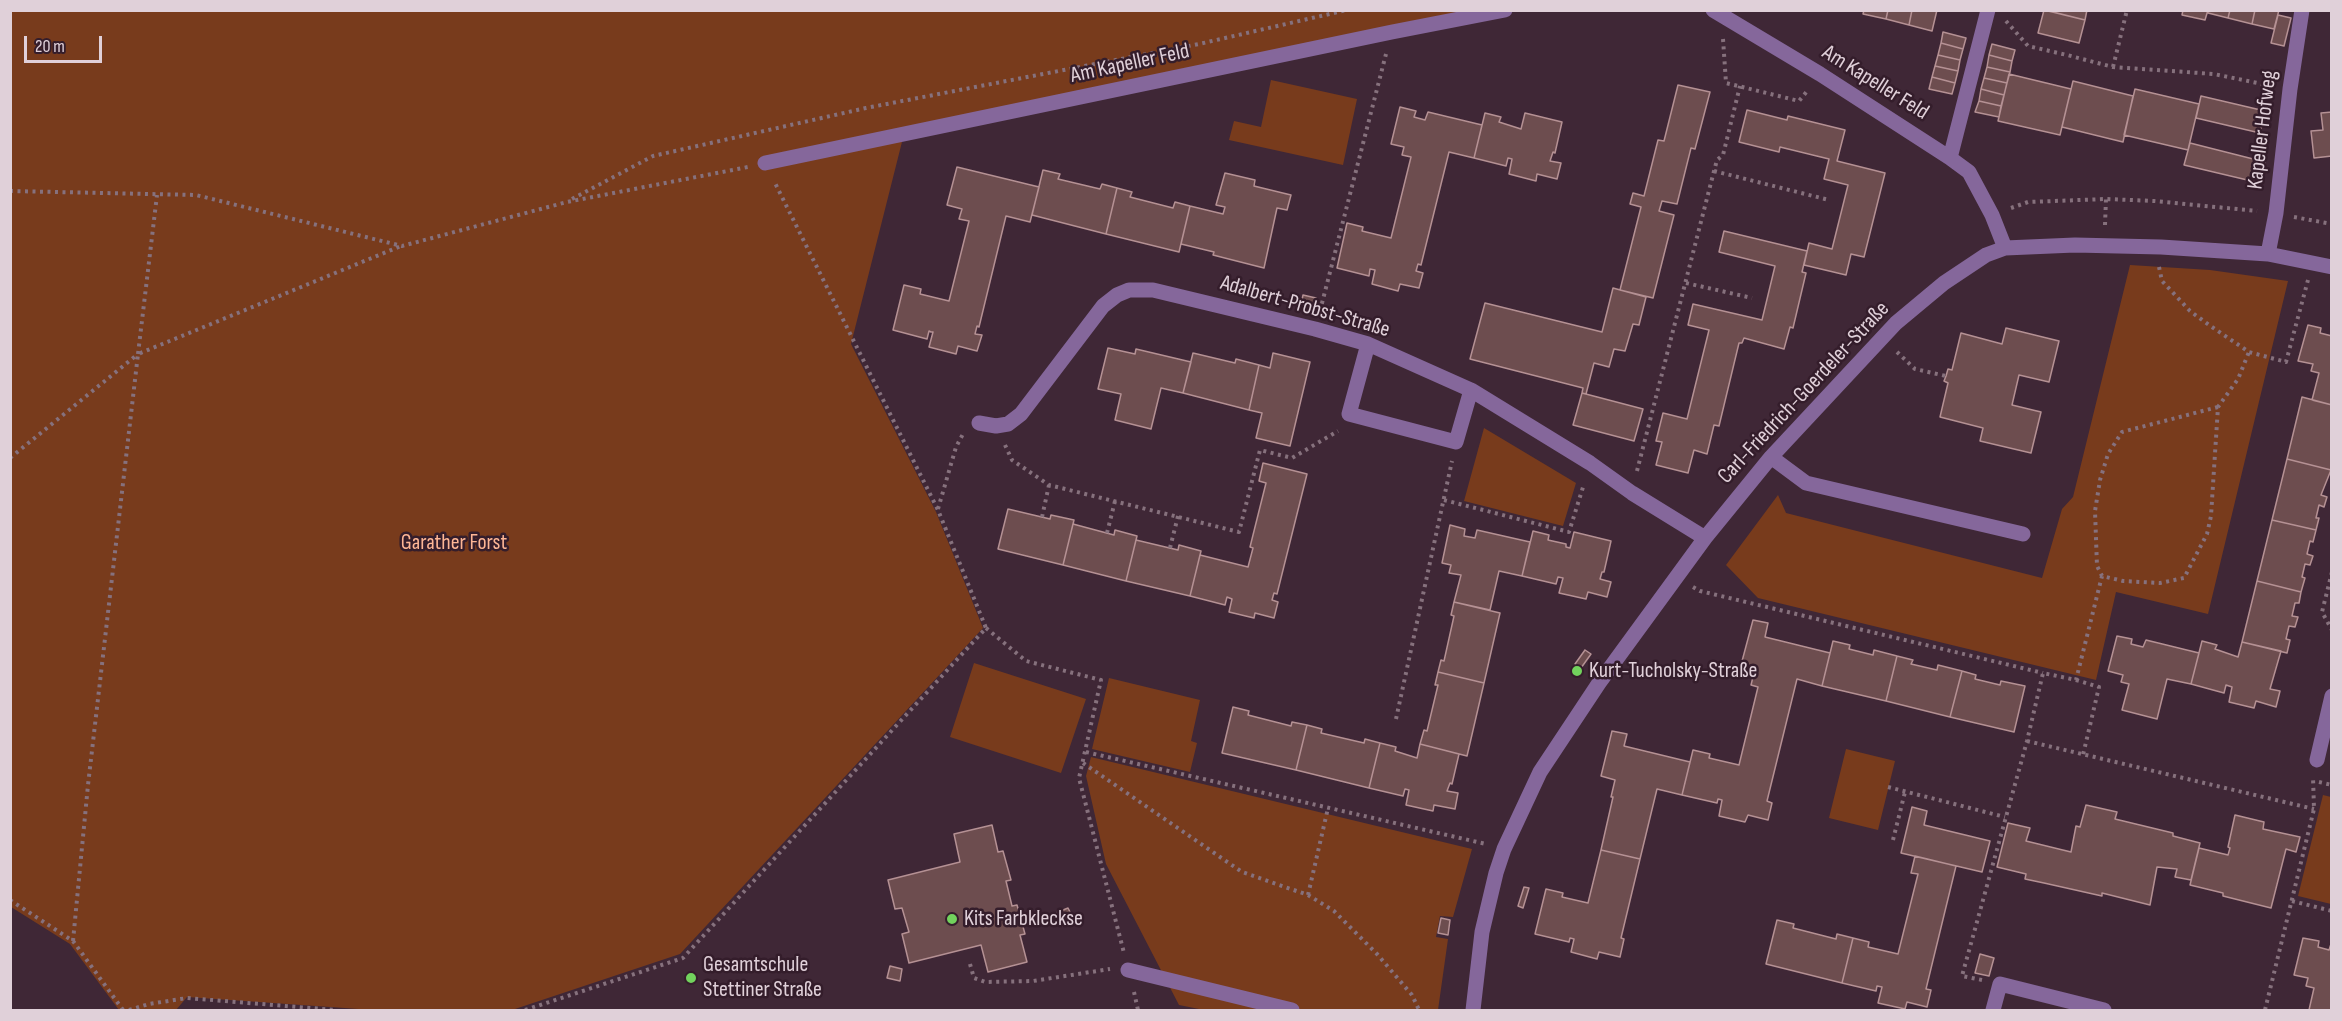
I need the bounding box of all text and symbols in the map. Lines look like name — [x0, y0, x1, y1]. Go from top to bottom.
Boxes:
scale bar — [27, 24, 105, 62]
text: 20 m — [35, 36, 65, 57]
street label: Am Kapeller Feld — [1068, 39, 1192, 89]
street label: Am Kapeller Feld — [1817, 40, 1933, 126]
street label: Kapeller Hofweg — [2243, 69, 2283, 191]
street label: Adalbert-Probst-Straße — [1217, 270, 1393, 344]
street label: Carl-Friedrich-Goerdeler-Straße — [1713, 296, 1895, 490]
park label: Garather Forst — [401, 530, 507, 556]
place label: Kurt-Tucholsky-Straße — [1589, 658, 1757, 684]
marker: Kurt-Tucholsky-Straße — [1570, 664, 1584, 678]
place label: Kits Farbkleckse — [964, 906, 1083, 932]
marker: Kits Farbkleckse — [945, 912, 959, 926]
place label: Gesamtschule Stettiner Straße — [703, 952, 822, 1004]
marker: Gesamtschule Stettiner Straße — [684, 971, 698, 985]

